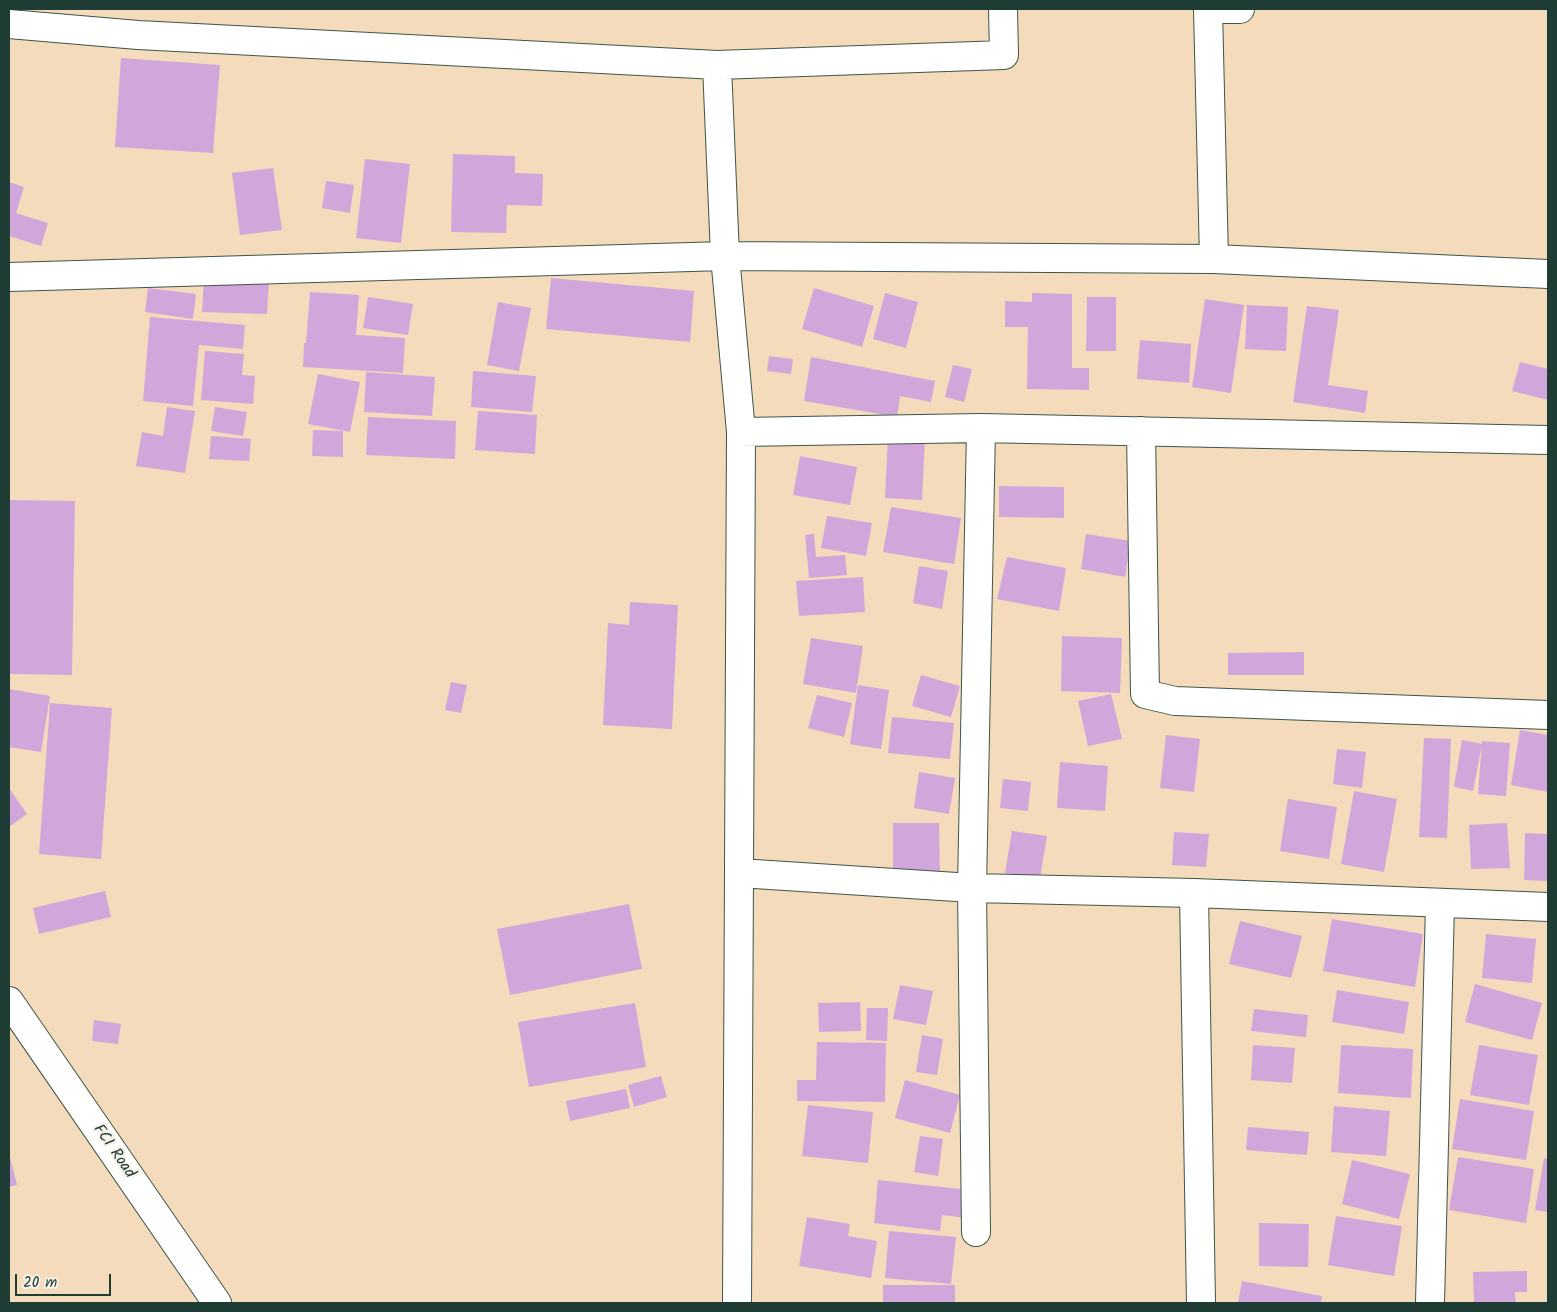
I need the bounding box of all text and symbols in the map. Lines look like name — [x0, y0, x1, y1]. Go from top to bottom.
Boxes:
street label: FCI Road — [88, 1121, 138, 1183]
scale bar — [18, 1264, 114, 1296]
text: 20 m — [23, 1271, 57, 1295]

